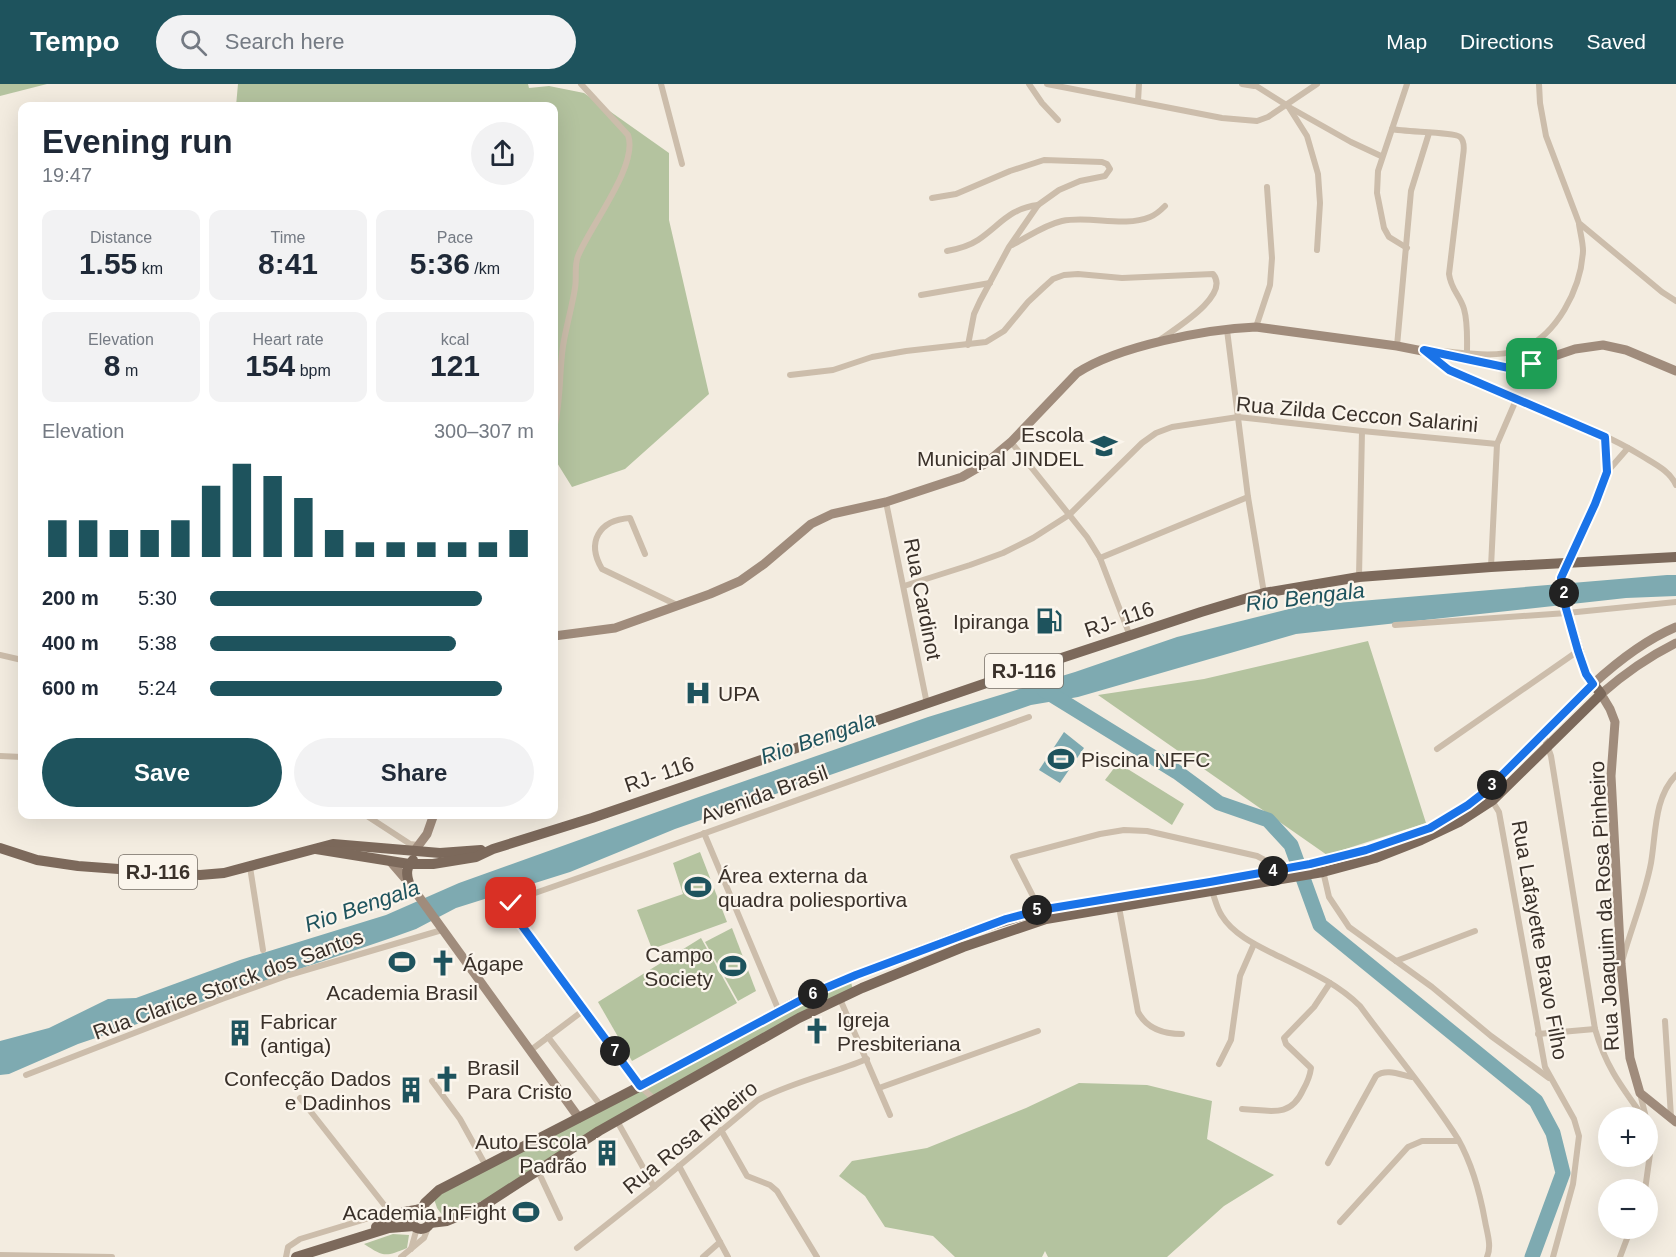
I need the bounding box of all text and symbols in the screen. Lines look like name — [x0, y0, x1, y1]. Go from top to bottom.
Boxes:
search box — [156, 15, 576, 69]
text: Tempo — [30, 26, 120, 57]
icon: search — [177, 26, 210, 59]
text: Search here — [225, 29, 345, 54]
text: Map — [1386, 30, 1427, 53]
text: Directions — [1460, 30, 1553, 53]
text: Saved — [1586, 30, 1646, 53]
button: share — [471, 122, 534, 185]
text: Evening run — [42, 123, 233, 160]
text: 19:47 — [42, 164, 92, 186]
text: Distance — [90, 229, 152, 246]
text: Time — [271, 229, 305, 246]
text: Pace — [437, 229, 473, 246]
text: 1.55 — [79, 247, 137, 280]
text: 8:41 — [258, 247, 318, 280]
text: 5:36 — [410, 247, 470, 280]
text: km — [137, 260, 163, 277]
text: /km — [470, 260, 500, 277]
text: Elevation — [88, 331, 154, 348]
text: Heart rate — [252, 331, 324, 348]
text: kcal — [441, 331, 469, 348]
pin — [1506, 338, 1557, 389]
icon: arrive — [1515, 347, 1548, 380]
text: 8 — [104, 349, 120, 382]
text: 154 — [245, 349, 295, 382]
text: 121 — [430, 349, 480, 382]
text: m — [120, 362, 138, 379]
text: bpm — [295, 362, 331, 379]
street label: Rua Zilda Ceccon Salarini — [1235, 392, 1479, 436]
text: Elevation — [42, 420, 124, 442]
text: 300–307 m — [434, 420, 534, 442]
place label: Escola Municipal JINDEL — [917, 423, 1084, 470]
school or university icon: Escola Municipal JINDEL — [1089, 431, 1119, 461]
street label: Rua Cardinot — [900, 536, 946, 662]
water label: Rio Bengala — [1244, 577, 1366, 617]
pin: 2 — [1549, 578, 1579, 608]
text: 2 — [1560, 584, 1568, 601]
text: 200 m — [42, 587, 99, 609]
text: 5:30 — [138, 587, 177, 609]
street label: RJ- 116 — [1081, 596, 1157, 642]
fuel station icon: Ipiranga — [1034, 606, 1064, 636]
place label: Ipiranga — [953, 610, 1029, 633]
text: 400 m — [42, 632, 99, 654]
text: 5:38 — [138, 632, 177, 654]
road number: RJ-116 — [985, 654, 1063, 688]
text: 600 m — [42, 677, 99, 699]
text: 5:24 — [138, 677, 177, 699]
hospital icon: UPA — [683, 678, 713, 708]
place label: UPA — [718, 682, 760, 705]
water label: Rio Bengala — [757, 707, 879, 769]
button: Save — [42, 738, 282, 807]
button: Share — [294, 738, 534, 807]
sports icon: Piscina NFFC — [1046, 744, 1076, 774]
place label: Piscina NFFC — [1081, 748, 1211, 771]
street label: RJ- 116 — [621, 751, 697, 797]
street label: Avenida Brasil — [697, 760, 831, 828]
street label: Rua Joaquim da Rosa Pinheiro — [1585, 760, 1623, 1052]
pin: 3 — [1477, 770, 1507, 800]
text: 3 — [1488, 776, 1496, 793]
street label: Rua Lafayette Bravo Filho — [1508, 818, 1572, 1062]
road number: RJ-116 — [119, 855, 197, 889]
pin: 4 — [1258, 856, 1288, 886]
text: 4 — [1269, 862, 1277, 879]
place label: Área externa da quadra poliesportiva — [718, 864, 907, 911]
sports icon: Área externa da quadra poliesportiva — [683, 872, 713, 902]
water label: Rio Bengala — [301, 875, 423, 937]
pin — [485, 877, 536, 928]
icon: check — [494, 886, 527, 919]
pin: 5 — [1022, 895, 1052, 925]
text: 5 — [1033, 901, 1041, 918]
street label: Rua Clarice Storck dos Santos — [90, 924, 366, 1044]
place label: Campo Society — [644, 943, 713, 990]
sports icon: Academia Brasil — [387, 947, 417, 977]
church icon: Ágape — [428, 948, 458, 978]
sports icon: Campo Society — [718, 951, 748, 981]
place label: Ágape — [463, 952, 524, 975]
pin: 6 — [798, 979, 828, 1009]
place label: Academia Brasil — [326, 981, 478, 1004]
text: 6 — [809, 985, 817, 1002]
place label: Igreja Presbiteriana — [837, 1008, 961, 1055]
place label: Fabricar (antiga) — [260, 1010, 337, 1057]
church icon: Igreja Presbiteriana — [802, 1016, 832, 1046]
building icon: Fabricar (antiga) — [225, 1018, 255, 1048]
pin: 7 — [600, 1036, 630, 1066]
text: 7 — [611, 1042, 619, 1059]
place label: Brasil Para Cristo — [467, 1056, 572, 1103]
church icon: Brasil Para Cristo — [432, 1064, 462, 1094]
place label: Confecção Dados e Dadinhos — [224, 1067, 391, 1114]
building icon: Confecção Dados e Dadinhos — [396, 1075, 426, 1105]
street label: Rua Rosa Ribeiro — [618, 1076, 762, 1198]
map controls — [1598, 1107, 1658, 1239]
button: + — [1598, 1107, 1658, 1167]
place label: Auto Escola Padrão — [475, 1130, 587, 1177]
building icon: Auto Escola Padrão — [592, 1138, 622, 1168]
button: − — [1598, 1179, 1658, 1239]
sports icon: Academia InFight — [511, 1197, 541, 1227]
place label: Academia InFight — [343, 1201, 506, 1224]

